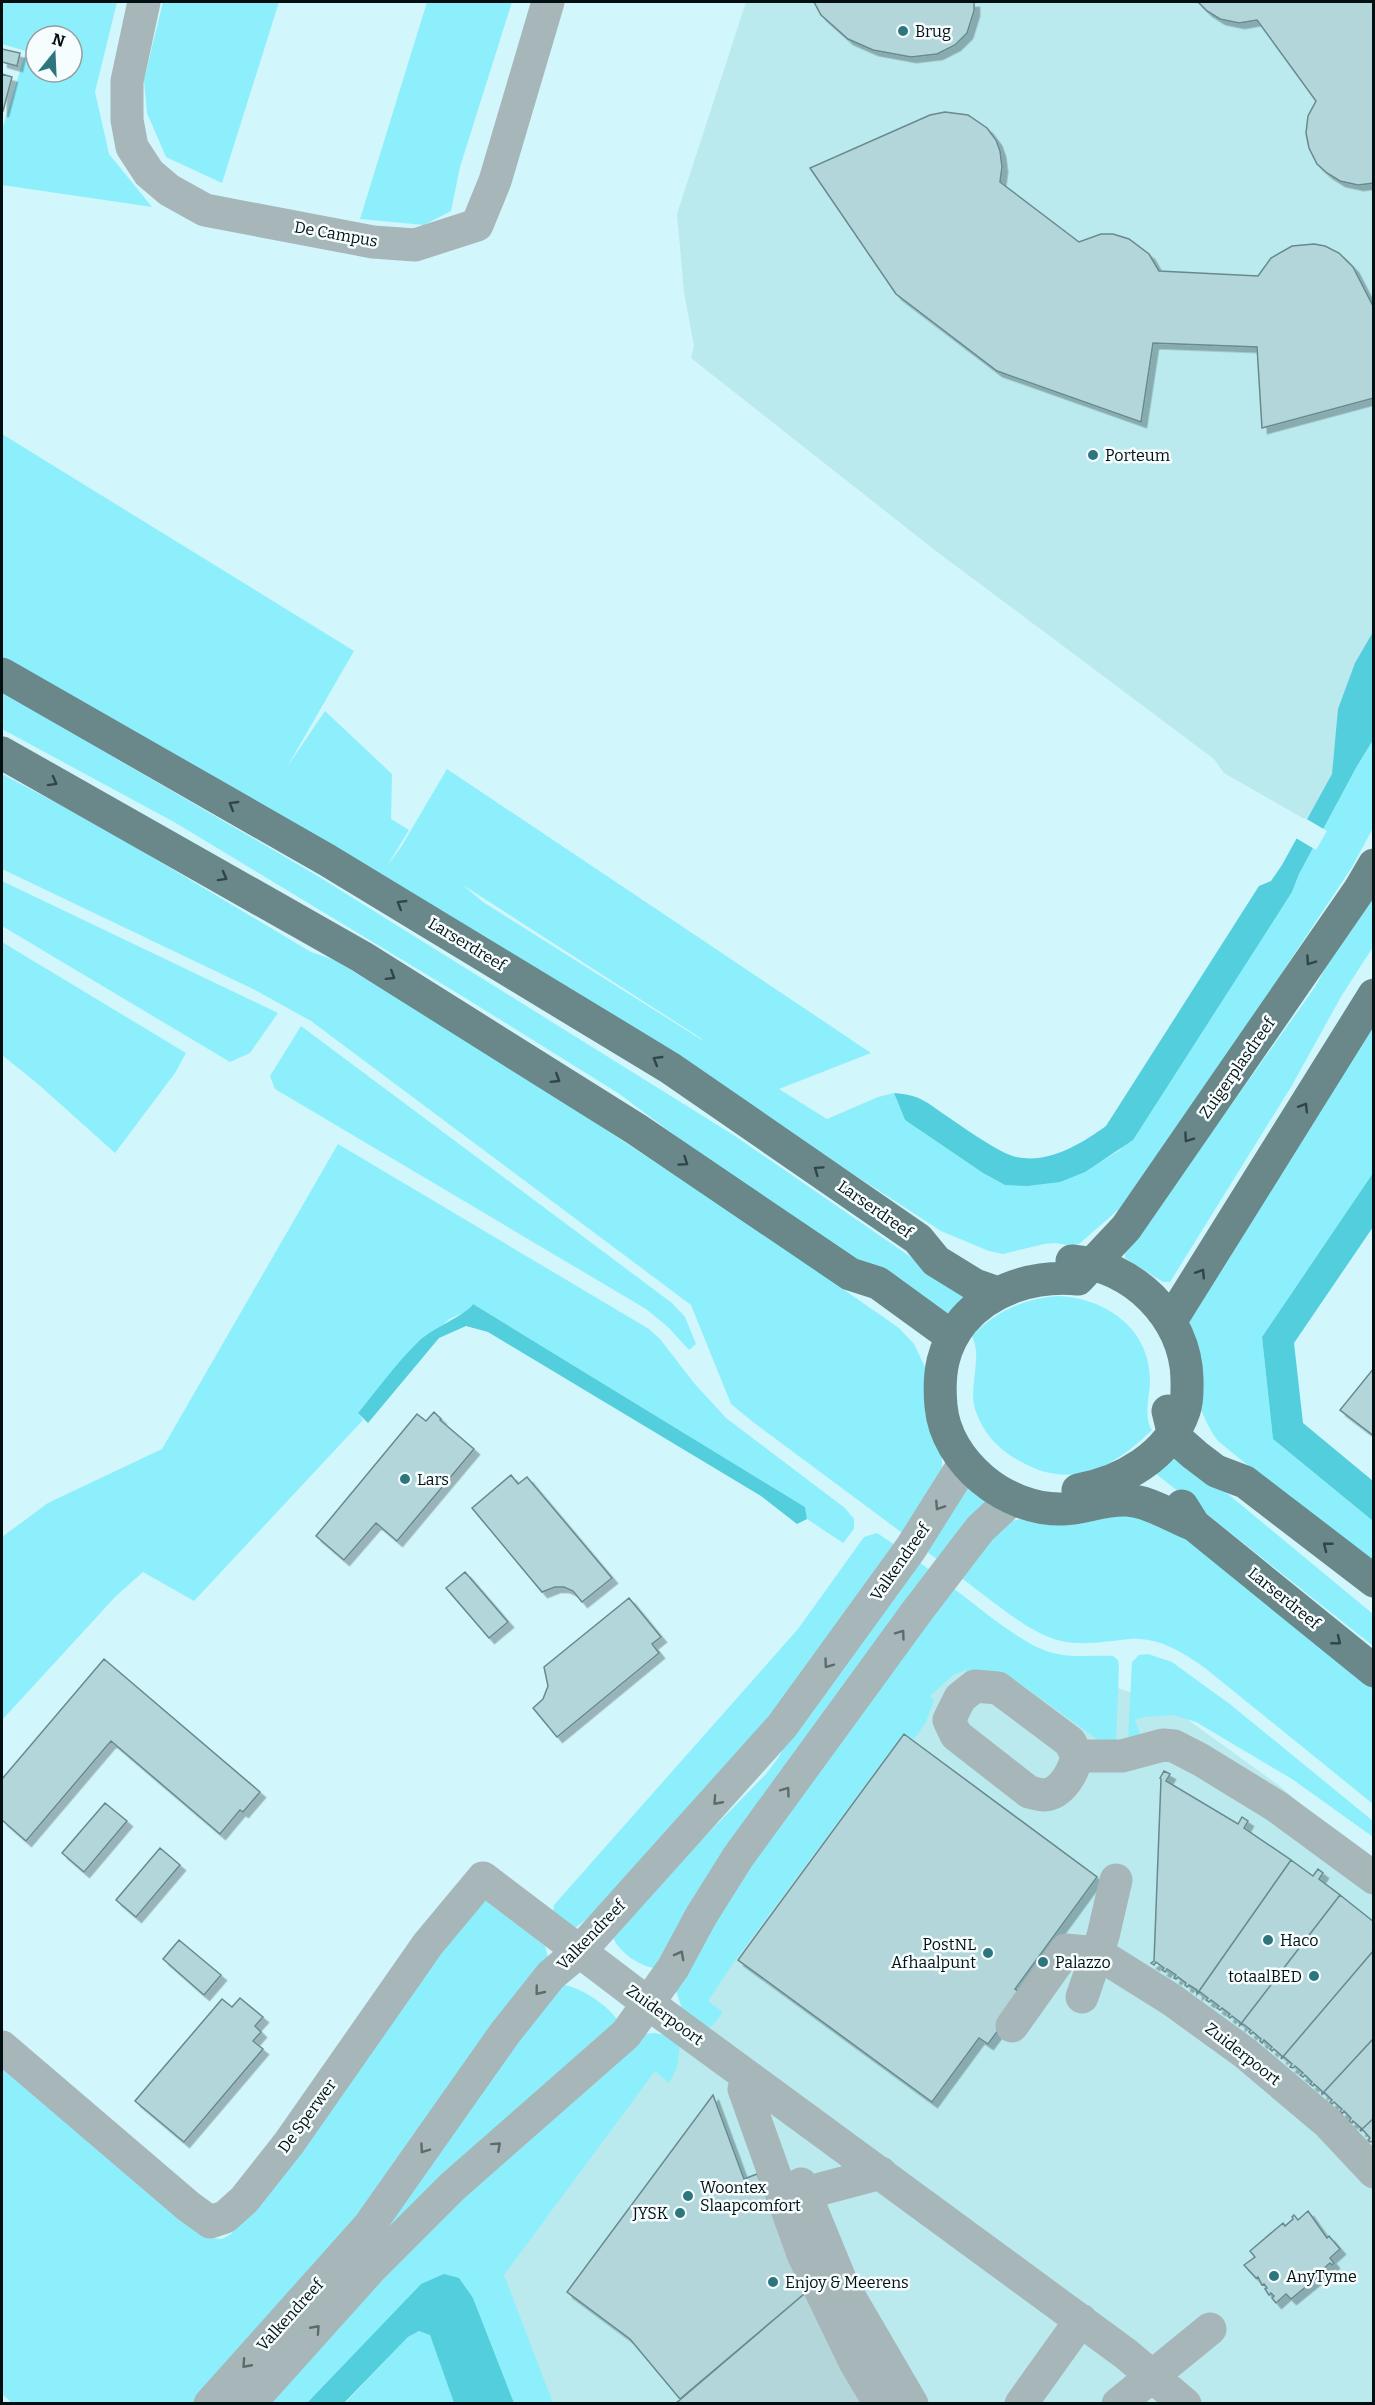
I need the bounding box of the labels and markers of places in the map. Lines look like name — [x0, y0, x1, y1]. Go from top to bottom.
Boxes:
place label: Brug — [915, 22, 951, 41]
marker: Brug — [896, 24, 910, 38]
place label: Porteum — [1105, 446, 1170, 465]
marker: Porteum — [1086, 448, 1100, 462]
place label: Lars — [417, 1470, 449, 1489]
marker: Lars — [398, 1472, 412, 1486]
place label: Haco — [1280, 1931, 1318, 1950]
marker: Haco — [1261, 1933, 1275, 1947]
place label: PostNL Afhaalpunt — [891, 1935, 976, 1972]
marker: PostNL Afhaalpunt — [981, 1946, 995, 1960]
place label: Palazzo — [1055, 1953, 1111, 1972]
marker: Palazzo — [1036, 1955, 1050, 1969]
place label: totaalBED — [1228, 1967, 1302, 1986]
marker: totaalBED — [1307, 1969, 1321, 1983]
place label: Woontex Slaapcomfort — [700, 2178, 801, 2215]
marker: Woontex Slaapcomfort — [681, 2189, 695, 2203]
place label: JYSK — [632, 2204, 669, 2223]
marker: JYSK — [673, 2206, 687, 2220]
place label: AnyTyme — [1286, 2267, 1357, 2286]
marker: AnyTyme — [1267, 2269, 1281, 2283]
place label: Enjoy & Meerens — [785, 2273, 909, 2292]
marker: Enjoy & Meerens — [766, 2275, 780, 2289]

